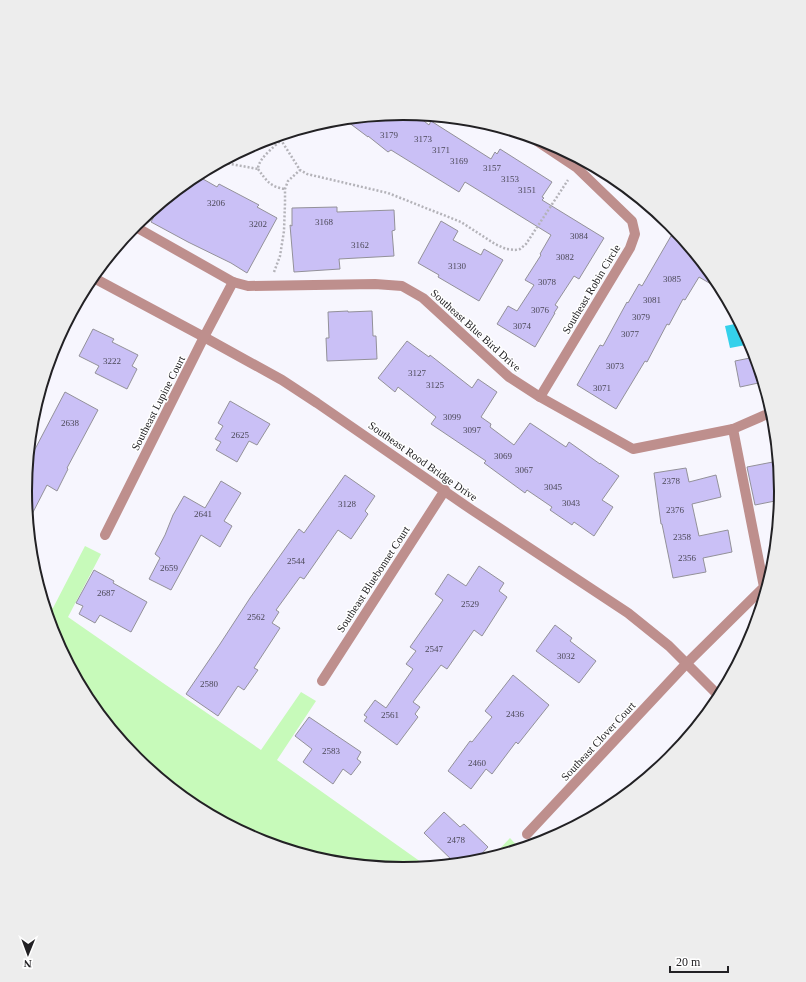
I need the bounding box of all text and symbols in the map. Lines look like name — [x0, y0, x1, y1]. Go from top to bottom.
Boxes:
house number: 3179 — [380, 130, 399, 140]
house number: 3173 — [414, 134, 433, 144]
house number: 3171 — [432, 145, 450, 155]
house number: 3169 — [450, 156, 469, 166]
house number: 3157 — [483, 163, 502, 173]
house number: 3153 — [501, 174, 520, 184]
house number: 3151 — [518, 185, 536, 195]
house number: 3206 — [207, 198, 226, 208]
house number: 3168 — [315, 217, 334, 227]
house number: 3202 — [249, 219, 267, 229]
house number: 3084 — [570, 231, 589, 241]
house number: 3162 — [351, 240, 369, 250]
street label: Southeast Robin Circle — [560, 242, 622, 336]
house number: 3082 — [556, 252, 574, 262]
house number: 3130 — [448, 261, 467, 271]
house number: 3085 — [663, 274, 682, 284]
house number: 3078 — [538, 277, 557, 287]
street label: Southeast Blue Bird Drive — [429, 287, 523, 373]
house number: 3081 — [643, 295, 661, 305]
house number: 3076 — [531, 305, 550, 315]
house number: 3079 — [632, 312, 651, 322]
house number: 3074 — [513, 321, 532, 331]
house number: 3077 — [621, 329, 640, 339]
street label: Southeast Lupine Court — [129, 354, 187, 452]
house number: 3222 — [103, 356, 121, 366]
house number: 3073 — [606, 361, 625, 371]
house number: 3127 — [408, 368, 427, 378]
house number: 3125 — [426, 380, 445, 390]
house number: 3071 — [593, 383, 611, 393]
house number: 3099 — [443, 412, 462, 422]
house number: 2638 — [61, 418, 80, 428]
street label: Southeast Rood Bridge Drive — [366, 419, 480, 503]
house number: 3097 — [463, 425, 482, 435]
house number: 2625 — [231, 430, 250, 440]
house number: 3069 — [494, 451, 513, 461]
house number: 3067 — [515, 465, 534, 475]
house number: 2378 — [662, 476, 681, 486]
house number: 3045 — [544, 482, 563, 492]
house number: 3043 — [562, 498, 581, 508]
house number: 3128 — [338, 499, 357, 509]
house number: 2376 — [666, 505, 685, 515]
house number: 2641 — [194, 509, 212, 519]
street label: Southeast Bluebonnet Court — [334, 524, 412, 634]
house number: 2358 — [673, 532, 692, 542]
house number: 2356 — [678, 553, 697, 563]
house number: 2544 — [287, 556, 306, 566]
house number: 2659 — [160, 563, 179, 573]
house number: 2687 — [97, 588, 116, 598]
house number: 2529 — [461, 599, 480, 609]
house number: 2562 — [247, 612, 265, 622]
house number: 2547 — [425, 644, 444, 654]
house number: 3032 — [557, 651, 575, 661]
house number: 2580 — [200, 679, 219, 689]
street label: Southeast Clover Court — [558, 699, 638, 783]
house number: 2436 — [506, 709, 525, 719]
house number: 2561 — [381, 710, 399, 720]
house number: 2583 — [322, 746, 341, 756]
house number: 2460 — [468, 758, 487, 768]
house number: 2478 — [447, 835, 466, 845]
north arrow — [8, 934, 48, 974]
scale bar — [670, 948, 728, 974]
text: 20 m — [676, 955, 701, 969]
text: N — [24, 958, 32, 970]

